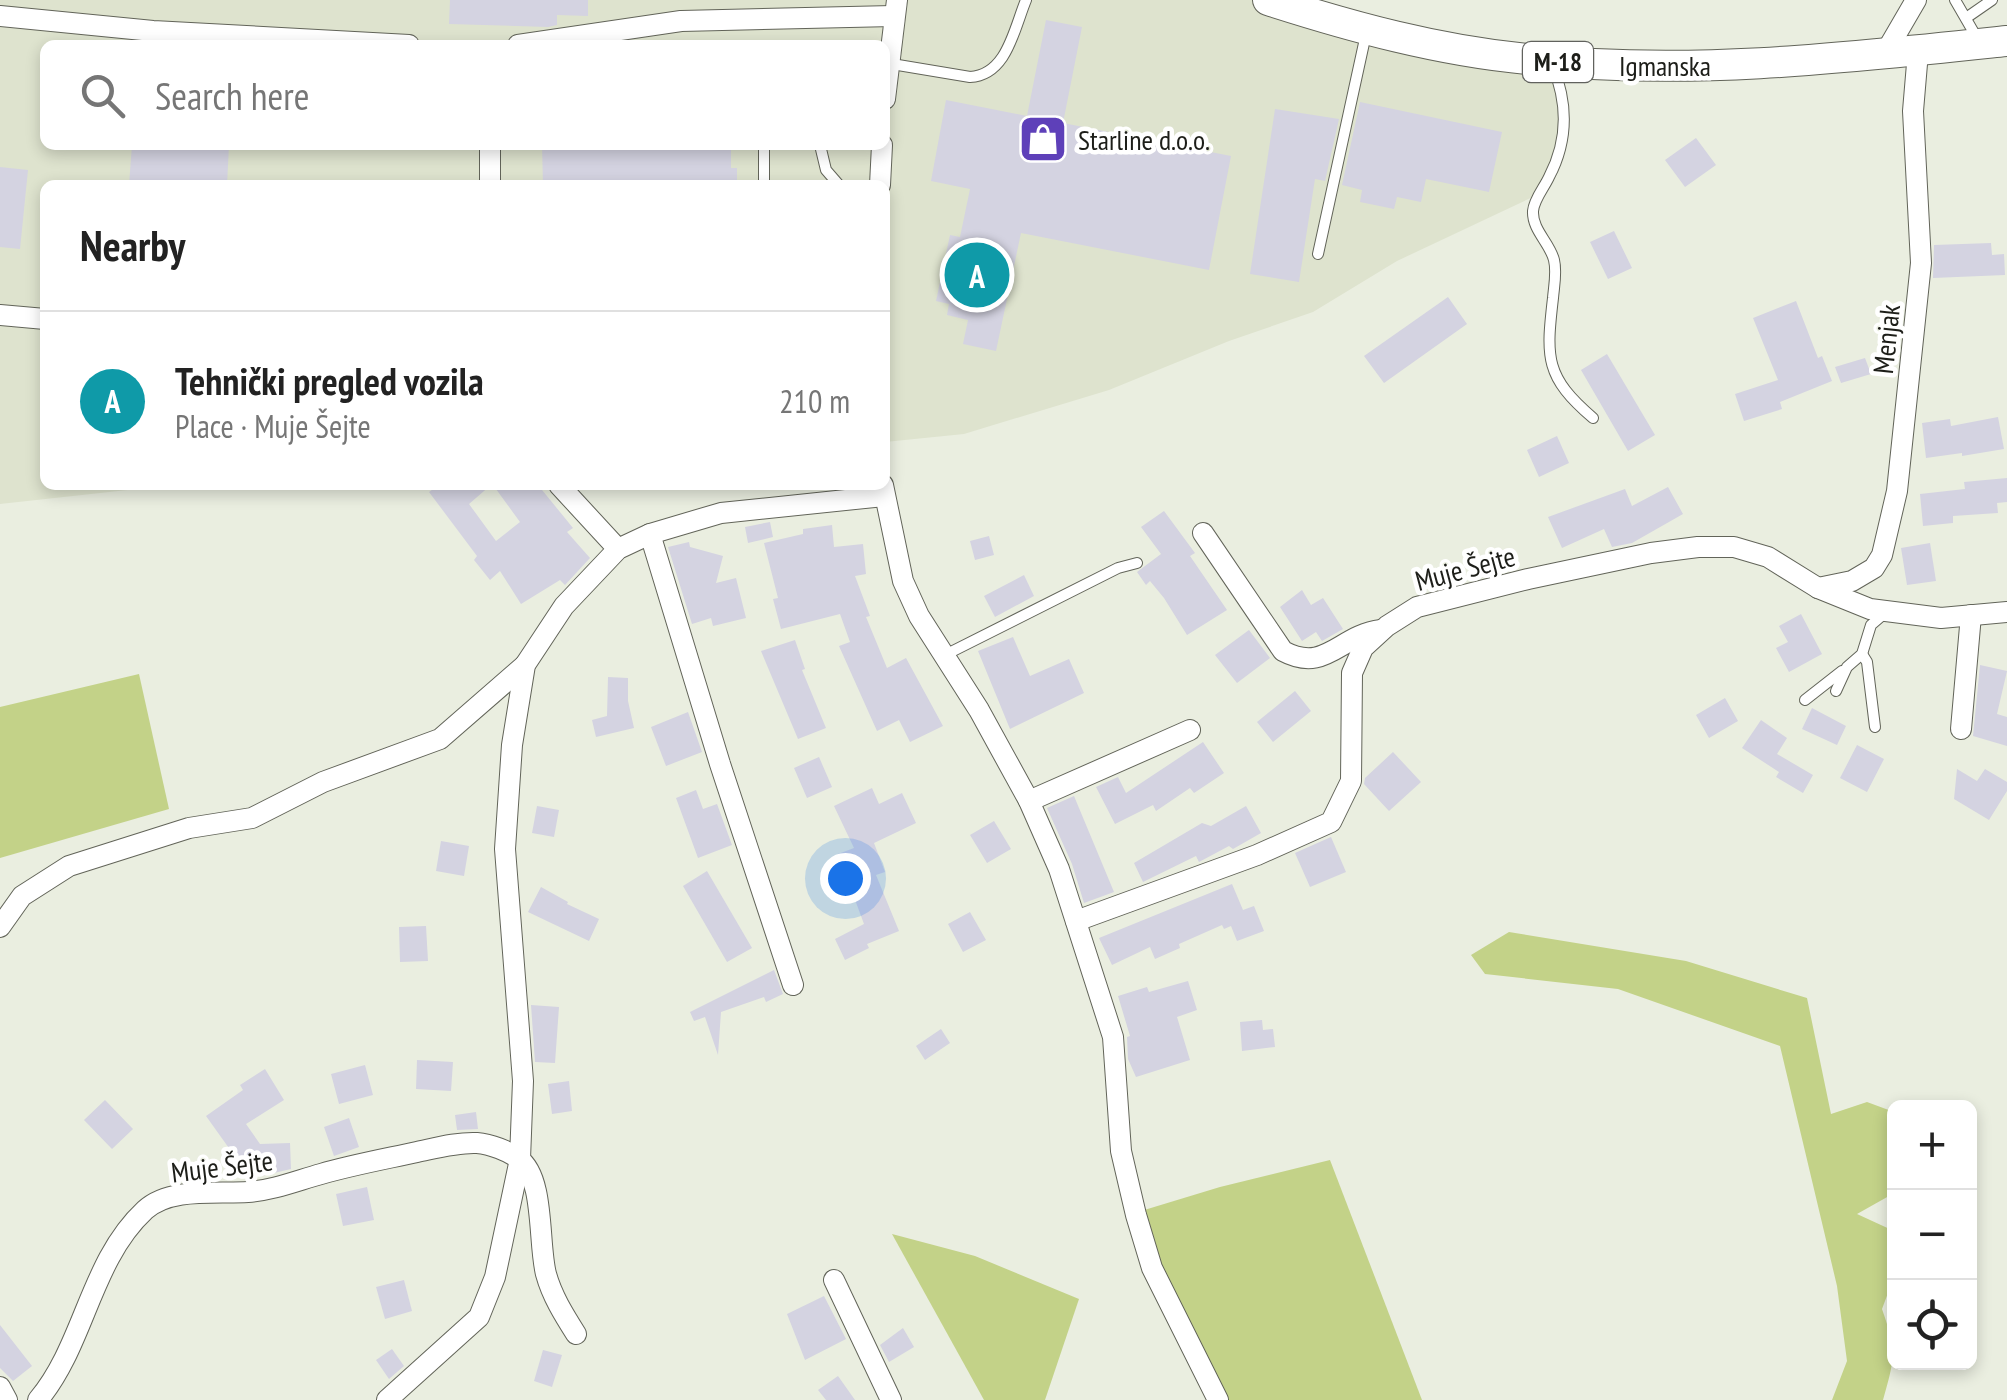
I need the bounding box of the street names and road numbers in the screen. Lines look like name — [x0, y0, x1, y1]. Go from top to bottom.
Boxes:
road number: M-18 — [1523, 42, 1593, 82]
street label: Igmanska — [1619, 47, 1711, 84]
street label: Menjak — [1864, 302, 1908, 376]
street label: Muje Šejte — [1411, 537, 1519, 599]
street label: Muje Šejte — [169, 1141, 275, 1191]

